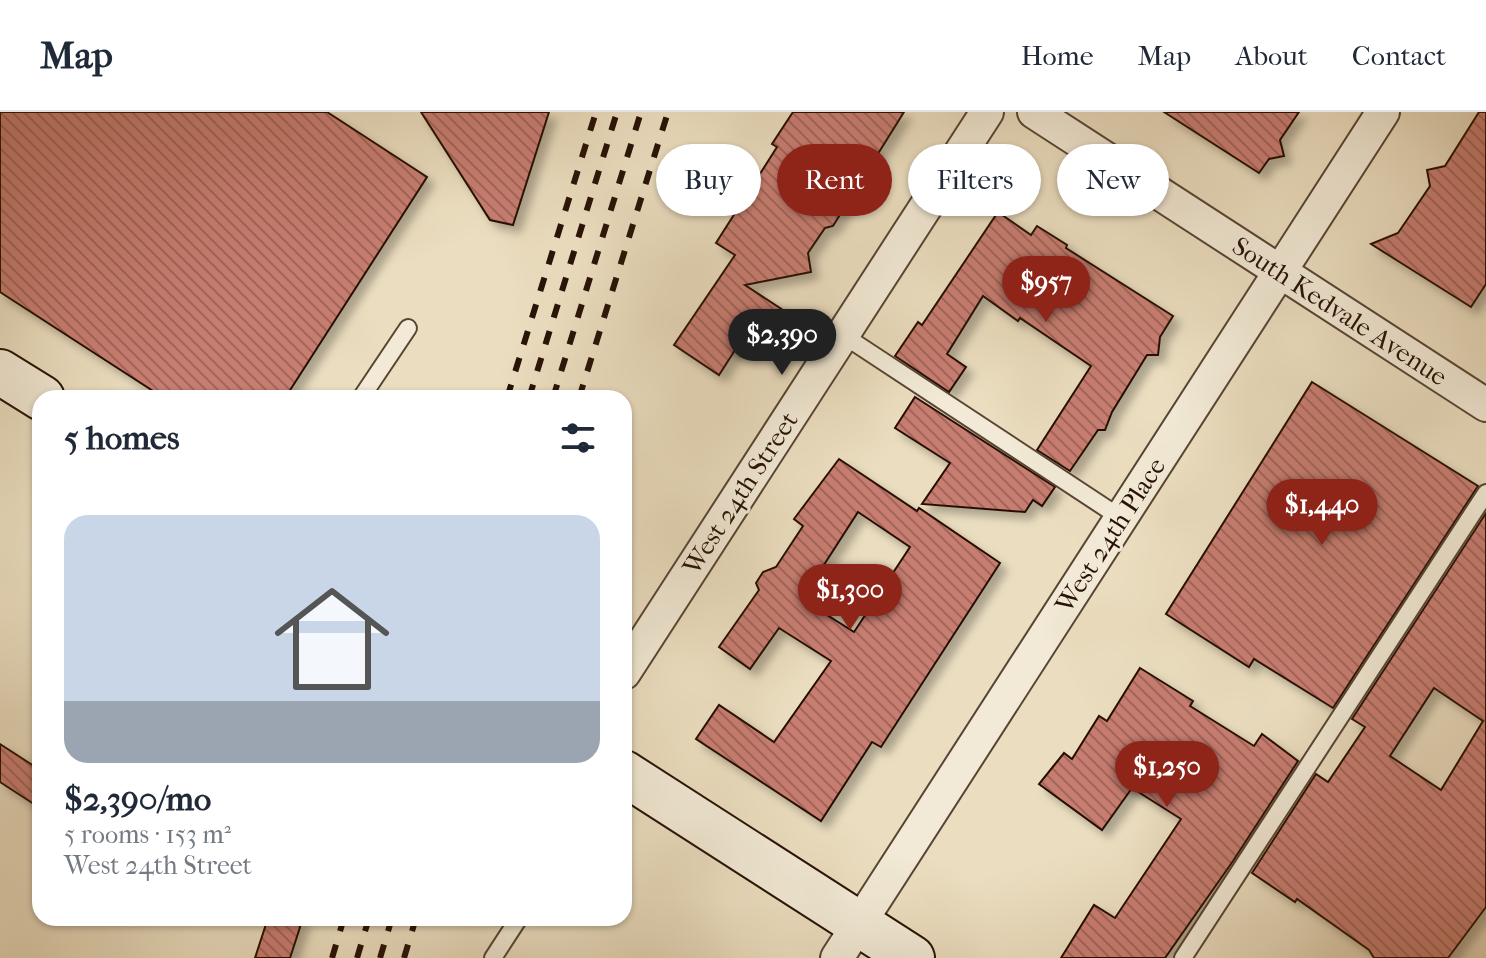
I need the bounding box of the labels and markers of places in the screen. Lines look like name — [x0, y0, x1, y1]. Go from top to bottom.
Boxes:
pin: $957 — [999, 256, 1093, 324]
pin: $2,390 — [717, 309, 847, 377]
pin: $1,440 — [1257, 479, 1387, 547]
pin: $1,300 — [785, 564, 915, 632]
pin: $1,250 — [1102, 741, 1232, 809]

